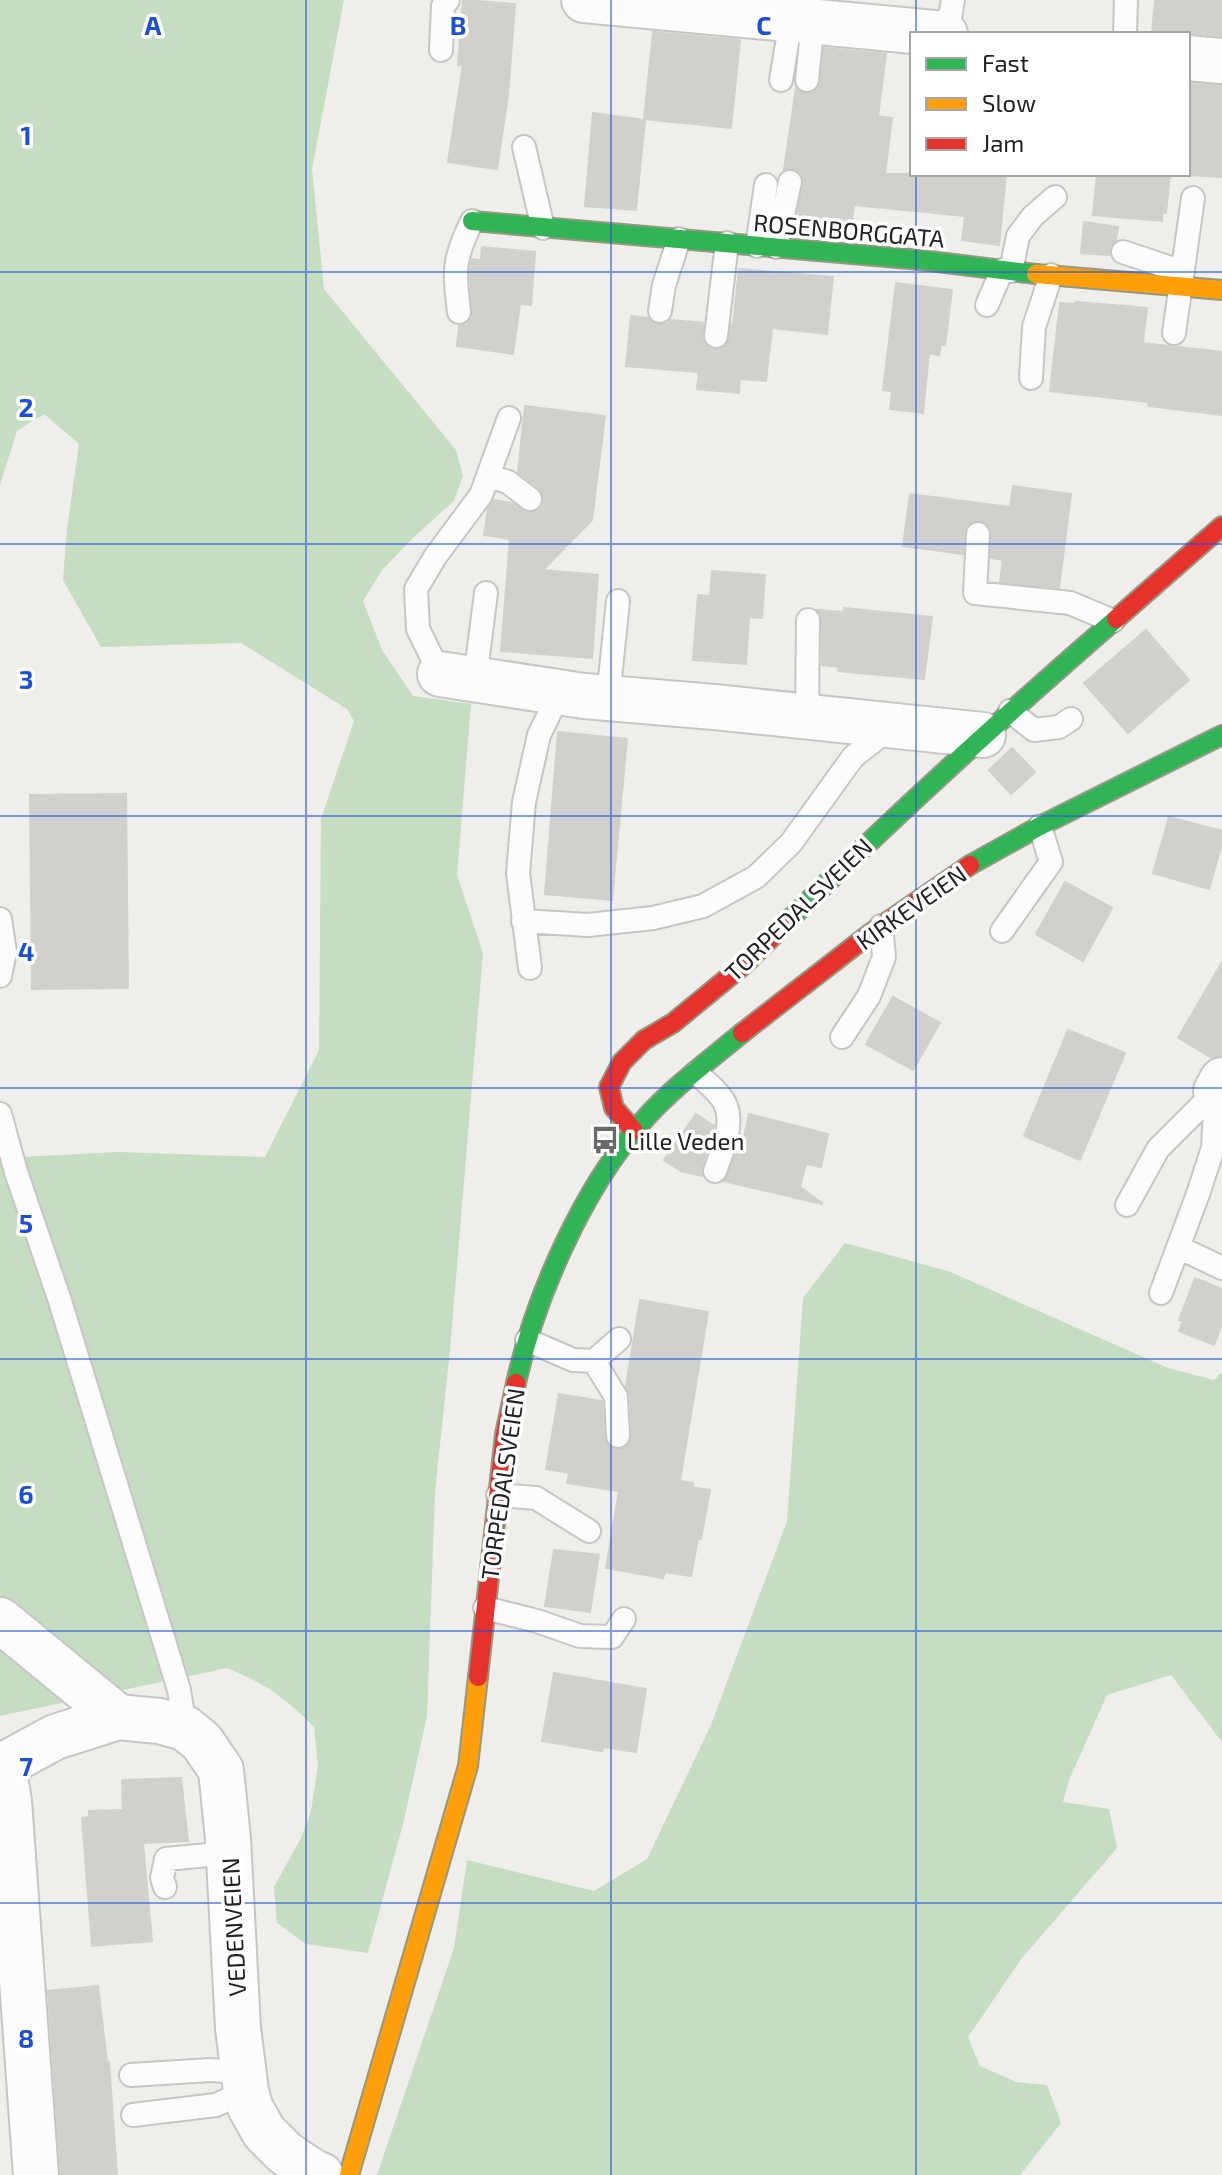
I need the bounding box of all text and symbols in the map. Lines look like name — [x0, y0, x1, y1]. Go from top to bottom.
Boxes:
text: A — [145, 9, 162, 40]
text: B — [450, 9, 466, 40]
text: C — [756, 9, 772, 40]
legend — [910, 32, 1190, 176]
text: Fast — [982, 48, 1029, 77]
text: Slow — [982, 88, 1036, 117]
text: 1 — [20, 119, 32, 150]
text: Jam — [982, 128, 1024, 157]
street label: ROSENBORGGATA — [752, 207, 946, 253]
text: 2 — [18, 391, 34, 422]
text: 3 — [19, 663, 33, 694]
street label: TORPEDALSVEIEN — [718, 831, 878, 987]
street label: KIRKEVEIEN — [850, 859, 972, 955]
text: 4 — [18, 935, 34, 966]
bus stop icon: Lille Veden — [590, 1125, 620, 1155]
place label: Lille Veden — [627, 1126, 744, 1155]
text: 5 — [19, 1207, 33, 1238]
street label: TORPEDALSVEIEN — [474, 1386, 530, 1582]
text: 6 — [18, 1478, 34, 1509]
text: 7 — [19, 1750, 33, 1781]
street label: VEDENVEIEN — [215, 1857, 251, 1997]
text: 8 — [18, 2022, 34, 2053]

